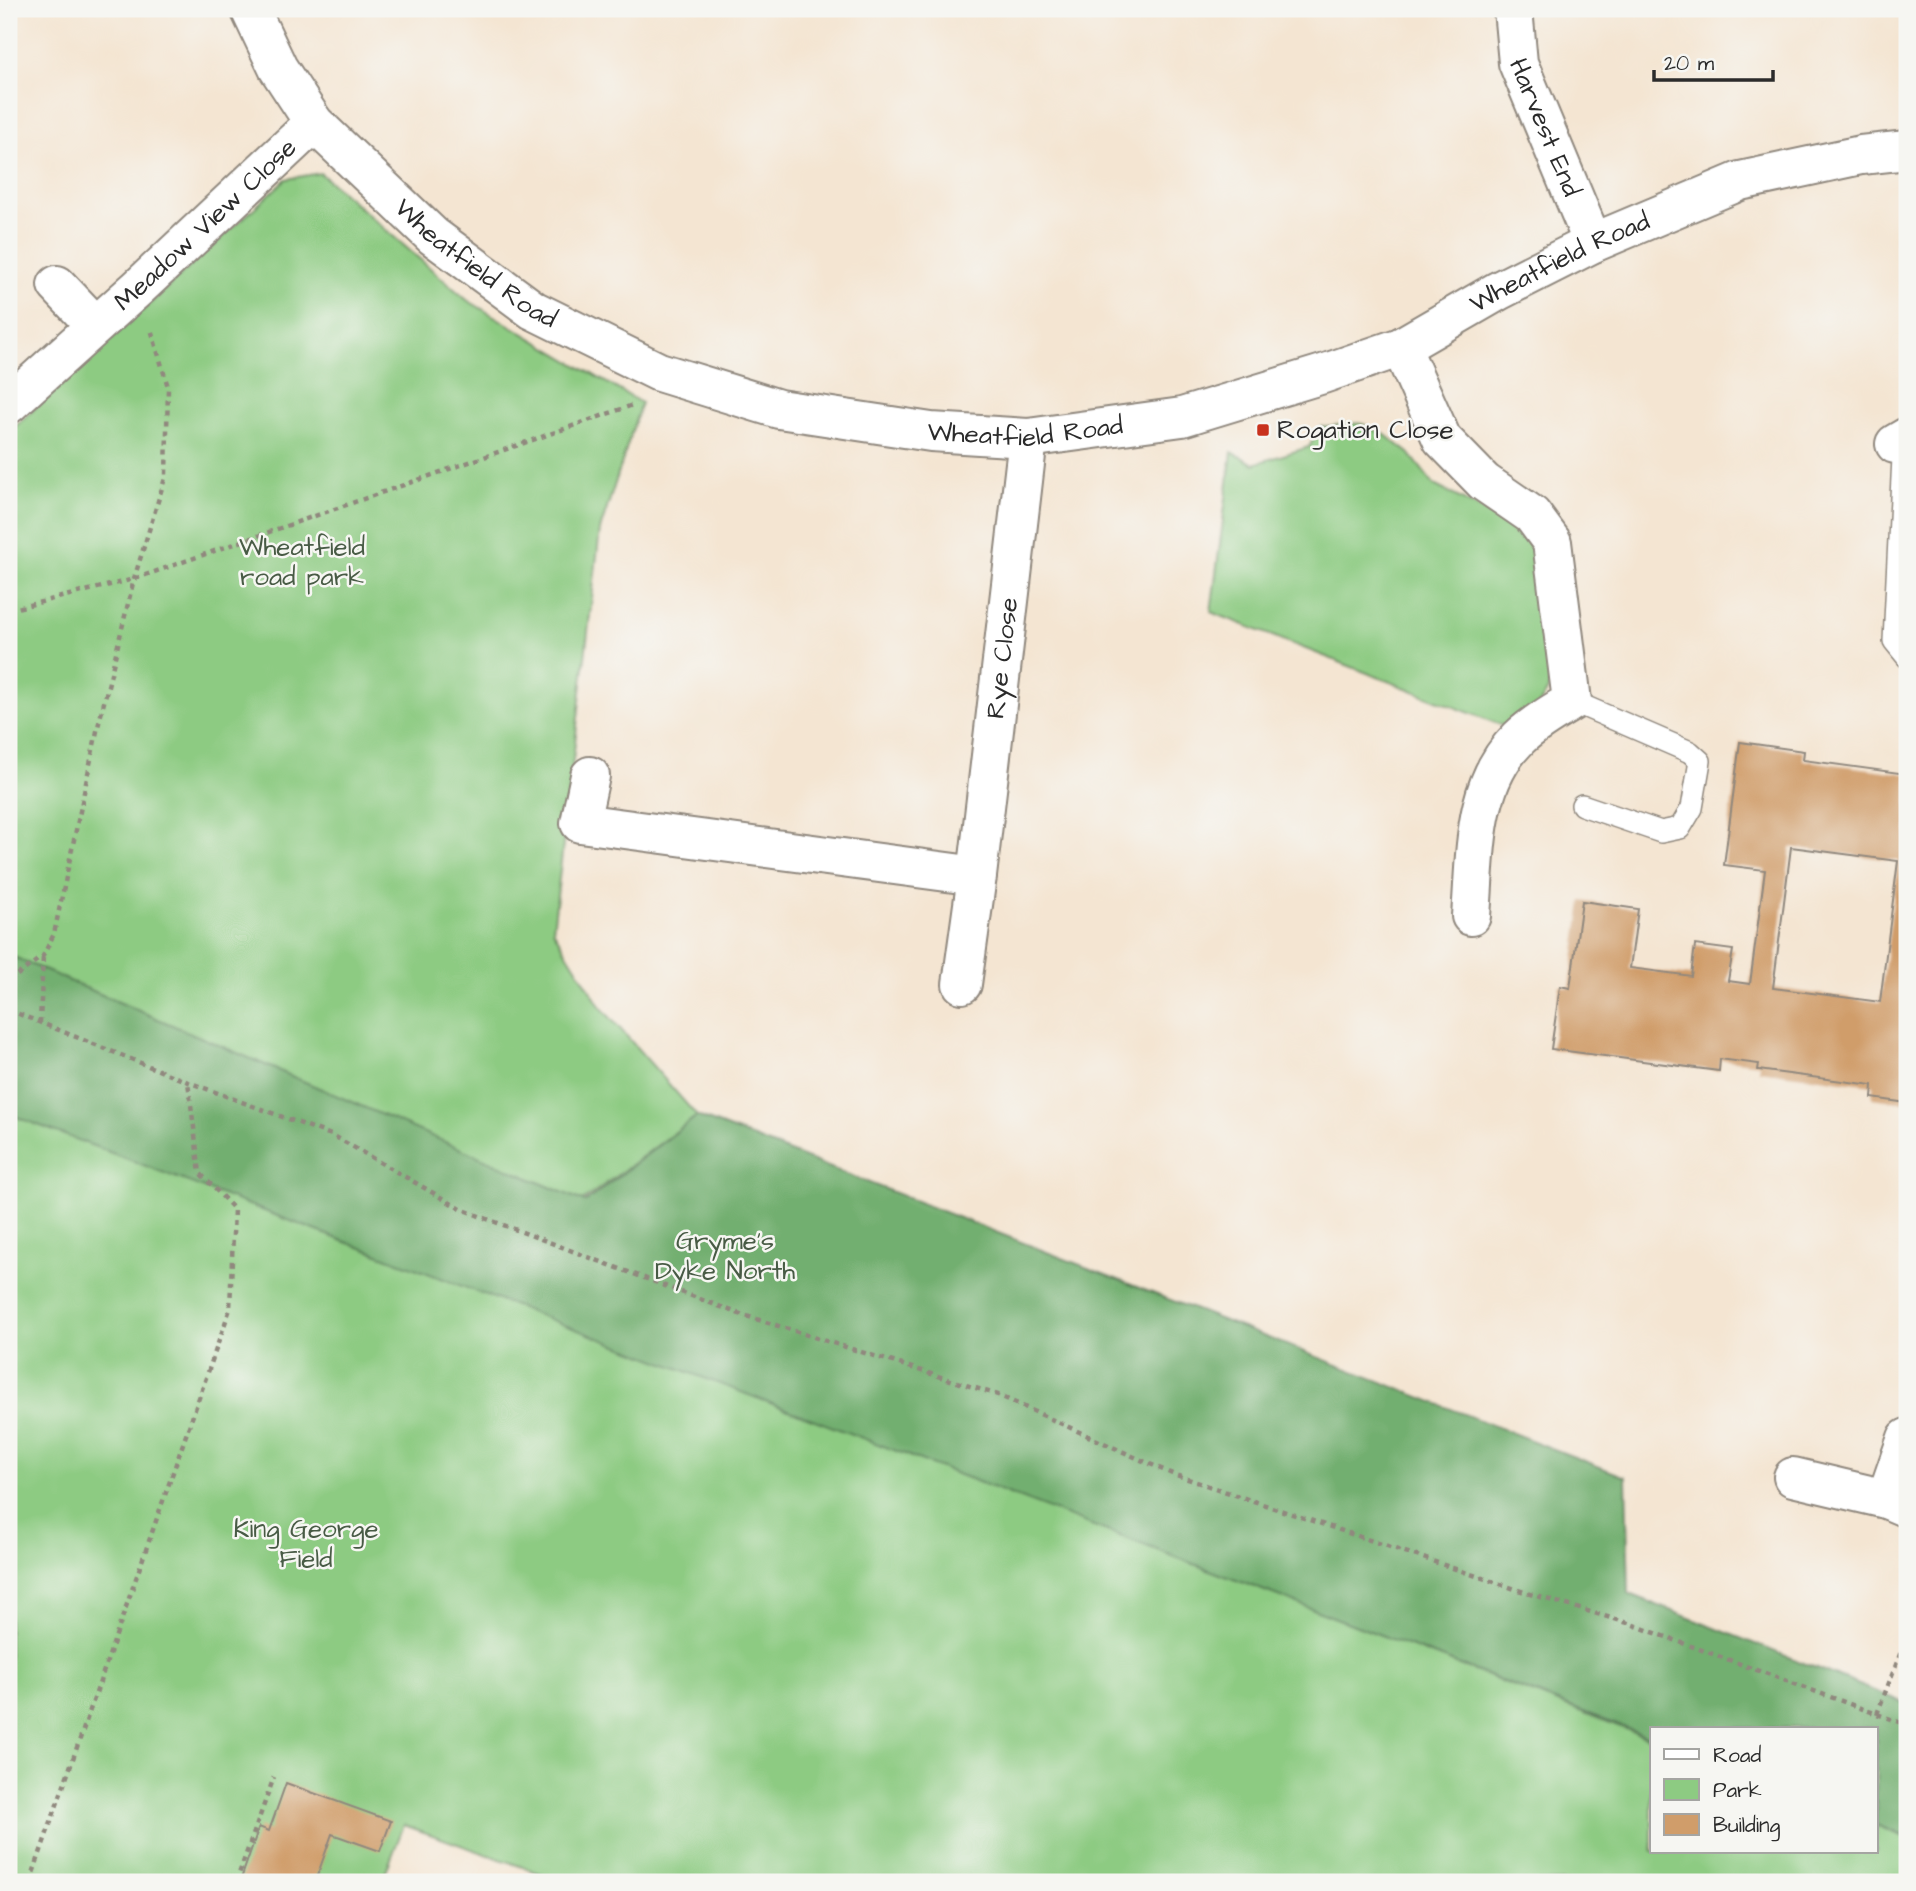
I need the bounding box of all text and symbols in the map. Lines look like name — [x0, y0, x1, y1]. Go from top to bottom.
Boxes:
scale bar — [1654, 38, 1772, 82]
text: 20 m — [1664, 49, 1715, 78]
street label: Harvest End — [1500, 53, 1590, 202]
street label: Meadow View Close — [106, 130, 305, 319]
street label: Wheatfield Road — [386, 190, 563, 337]
street label: Wheatfield Road — [1463, 203, 1655, 322]
street label: Wheatfield Road — [927, 407, 1125, 457]
place label: Rogation Close — [1277, 412, 1454, 450]
marker: Rogation Close — [1255, 422, 1271, 438]
park label: Wheatfield road park — [239, 529, 365, 595]
street label: Rye Close — [977, 596, 1027, 721]
park label: Gryme's Dyke North — [655, 1223, 795, 1291]
park label: King George Field — [233, 1511, 379, 1577]
legend — [1650, 1727, 1878, 1853]
text: Road — [1713, 1741, 1761, 1770]
text: Park — [1713, 1776, 1762, 1805]
text: Building — [1713, 1811, 1781, 1842]

